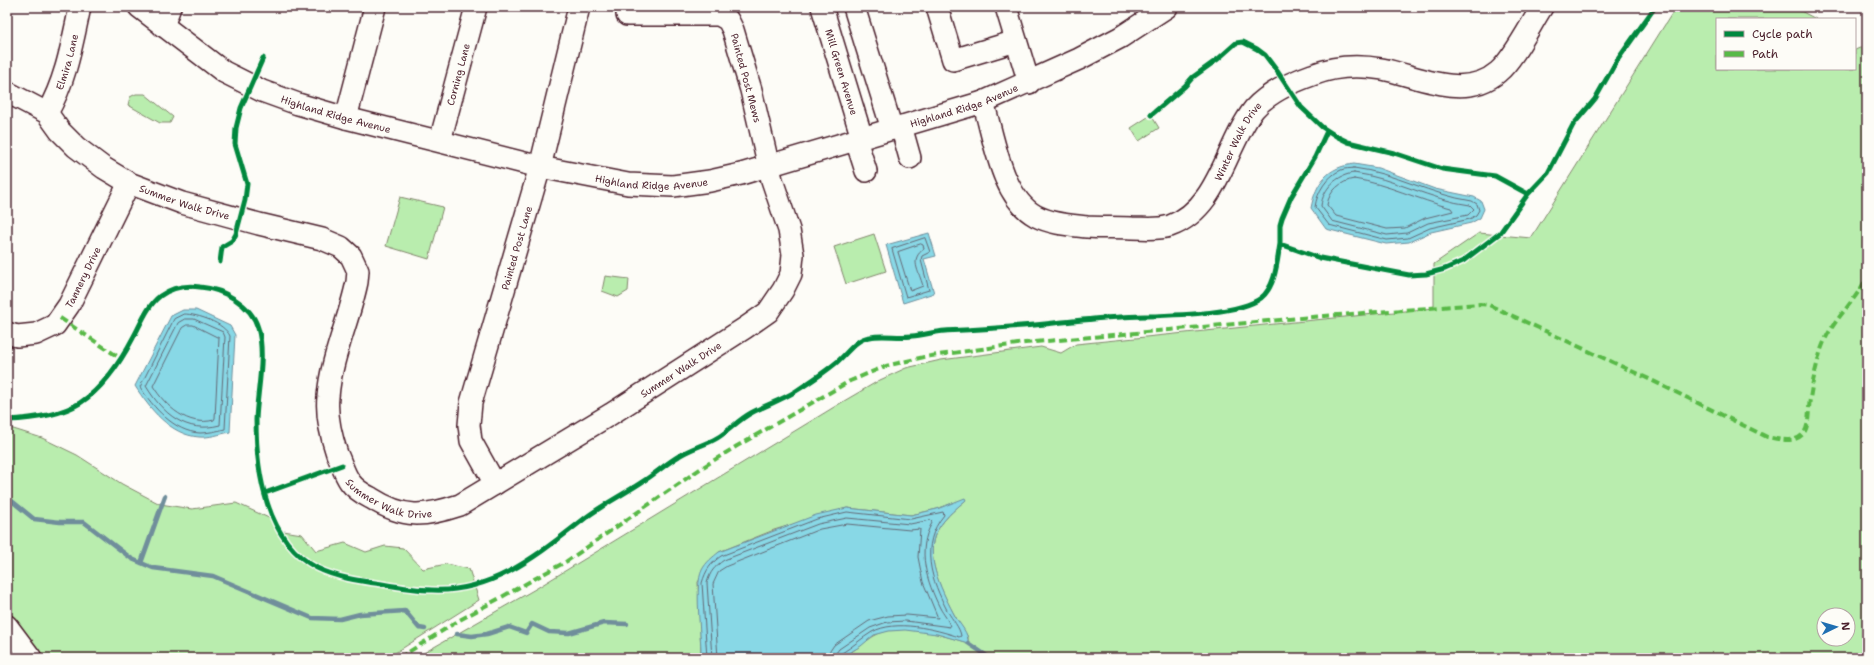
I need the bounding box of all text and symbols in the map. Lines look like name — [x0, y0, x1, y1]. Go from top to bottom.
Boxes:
legend — [1716, 18, 1856, 70]
text: Cycle path — [1752, 26, 1813, 42]
street label: Mill Green Avenue — [823, 27, 861, 117]
street label: Elmira Lane — [52, 32, 81, 92]
street label: Painted Post Mews — [728, 32, 764, 124]
street label: Corning Lane — [443, 41, 473, 107]
text: Path — [1752, 46, 1778, 62]
street label: Highland Ridge Avenue — [908, 81, 1020, 130]
street label: Highland Ridge Avenue — [279, 92, 393, 136]
street label: Winter Walk Drive — [1211, 98, 1264, 183]
street label: Highland Ridge Avenue — [594, 171, 709, 192]
street label: Summer Walk Drive — [138, 181, 232, 222]
street label: Painted Post Lane — [498, 204, 535, 292]
street label: Tannery Drive — [62, 244, 103, 311]
street label: Summer Walk Drive — [638, 338, 724, 400]
street label: Summer Walk Drive — [343, 476, 433, 520]
north arrow — [1816, 607, 1856, 647]
text: N — [1838, 621, 1853, 631]

